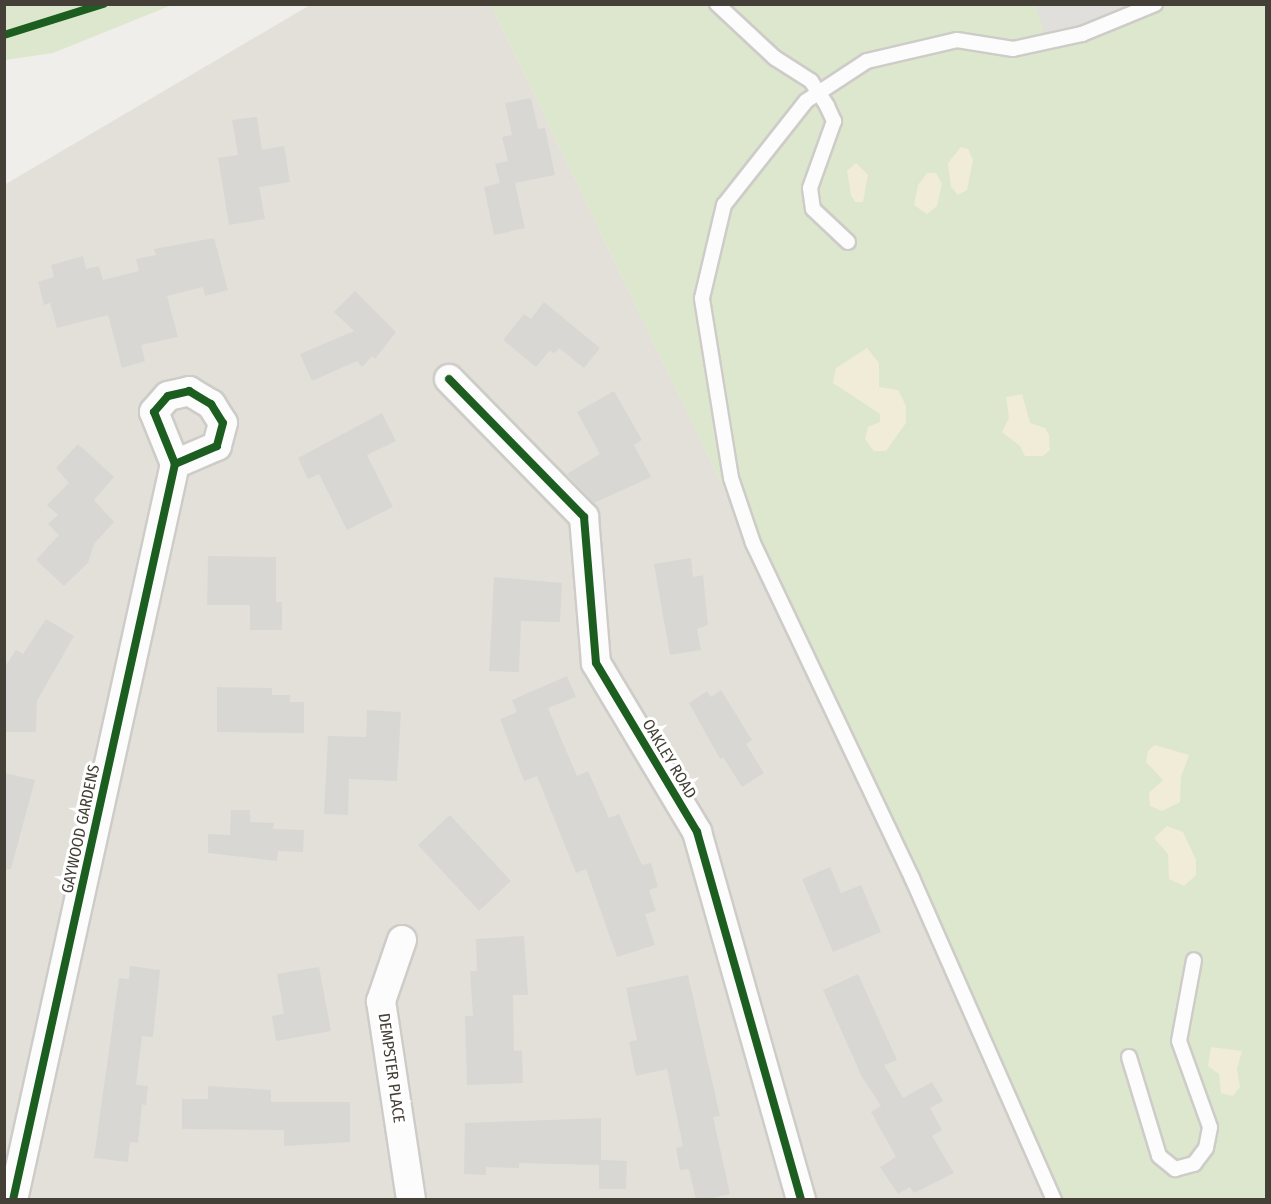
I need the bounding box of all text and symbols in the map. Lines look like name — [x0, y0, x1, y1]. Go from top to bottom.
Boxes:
street label: OAKLEY ROAD — [638, 716, 700, 802]
street label: GAYWOOD GARDENS — [58, 763, 104, 895]
street label: DEMPSTER PLACE — [374, 1012, 408, 1124]

